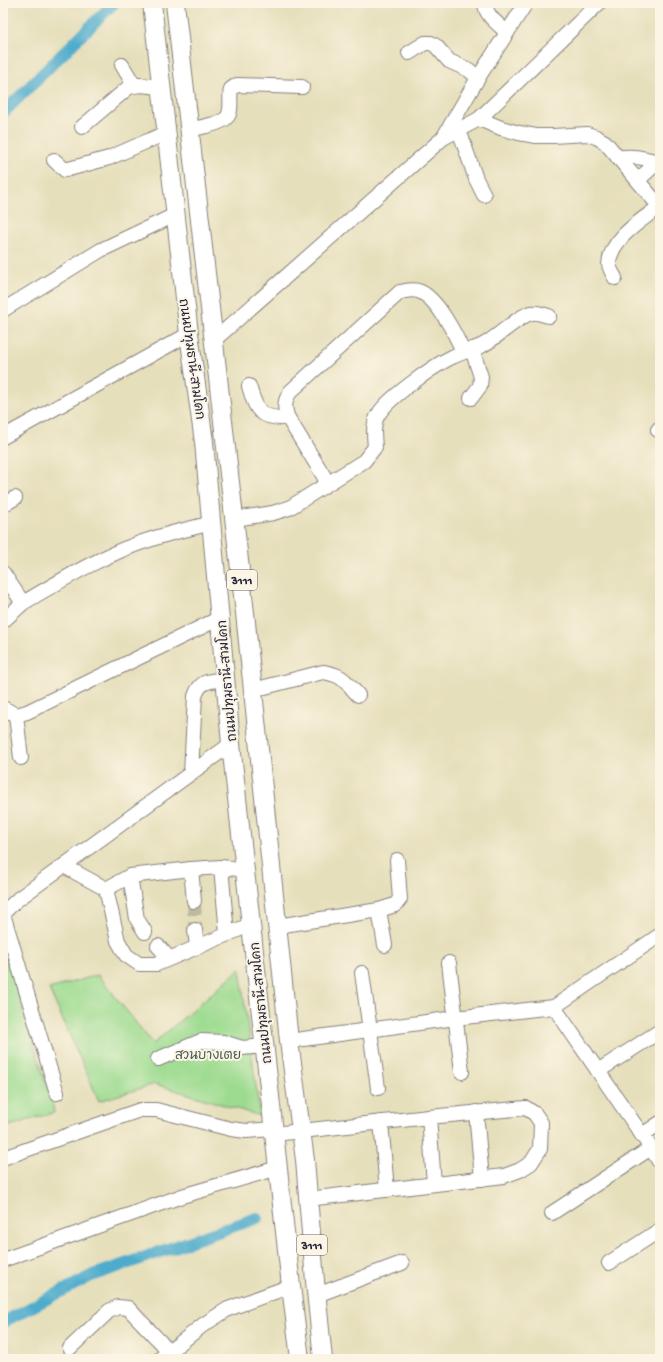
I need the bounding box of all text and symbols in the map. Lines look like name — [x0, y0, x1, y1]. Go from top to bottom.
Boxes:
street label: ถนนปทุมธานี-สามโคก — [175, 297, 210, 421]
road number: 3111 — [227, 570, 257, 590]
street label: ถนนปทุมธานี-สามโคก — [212, 619, 241, 743]
street label: ถนนปทุมธานี-สามโคก — [245, 941, 276, 1065]
park label: สวนบางเตย — [175, 1049, 241, 1064]
road number: 3111 — [297, 1235, 327, 1255]

